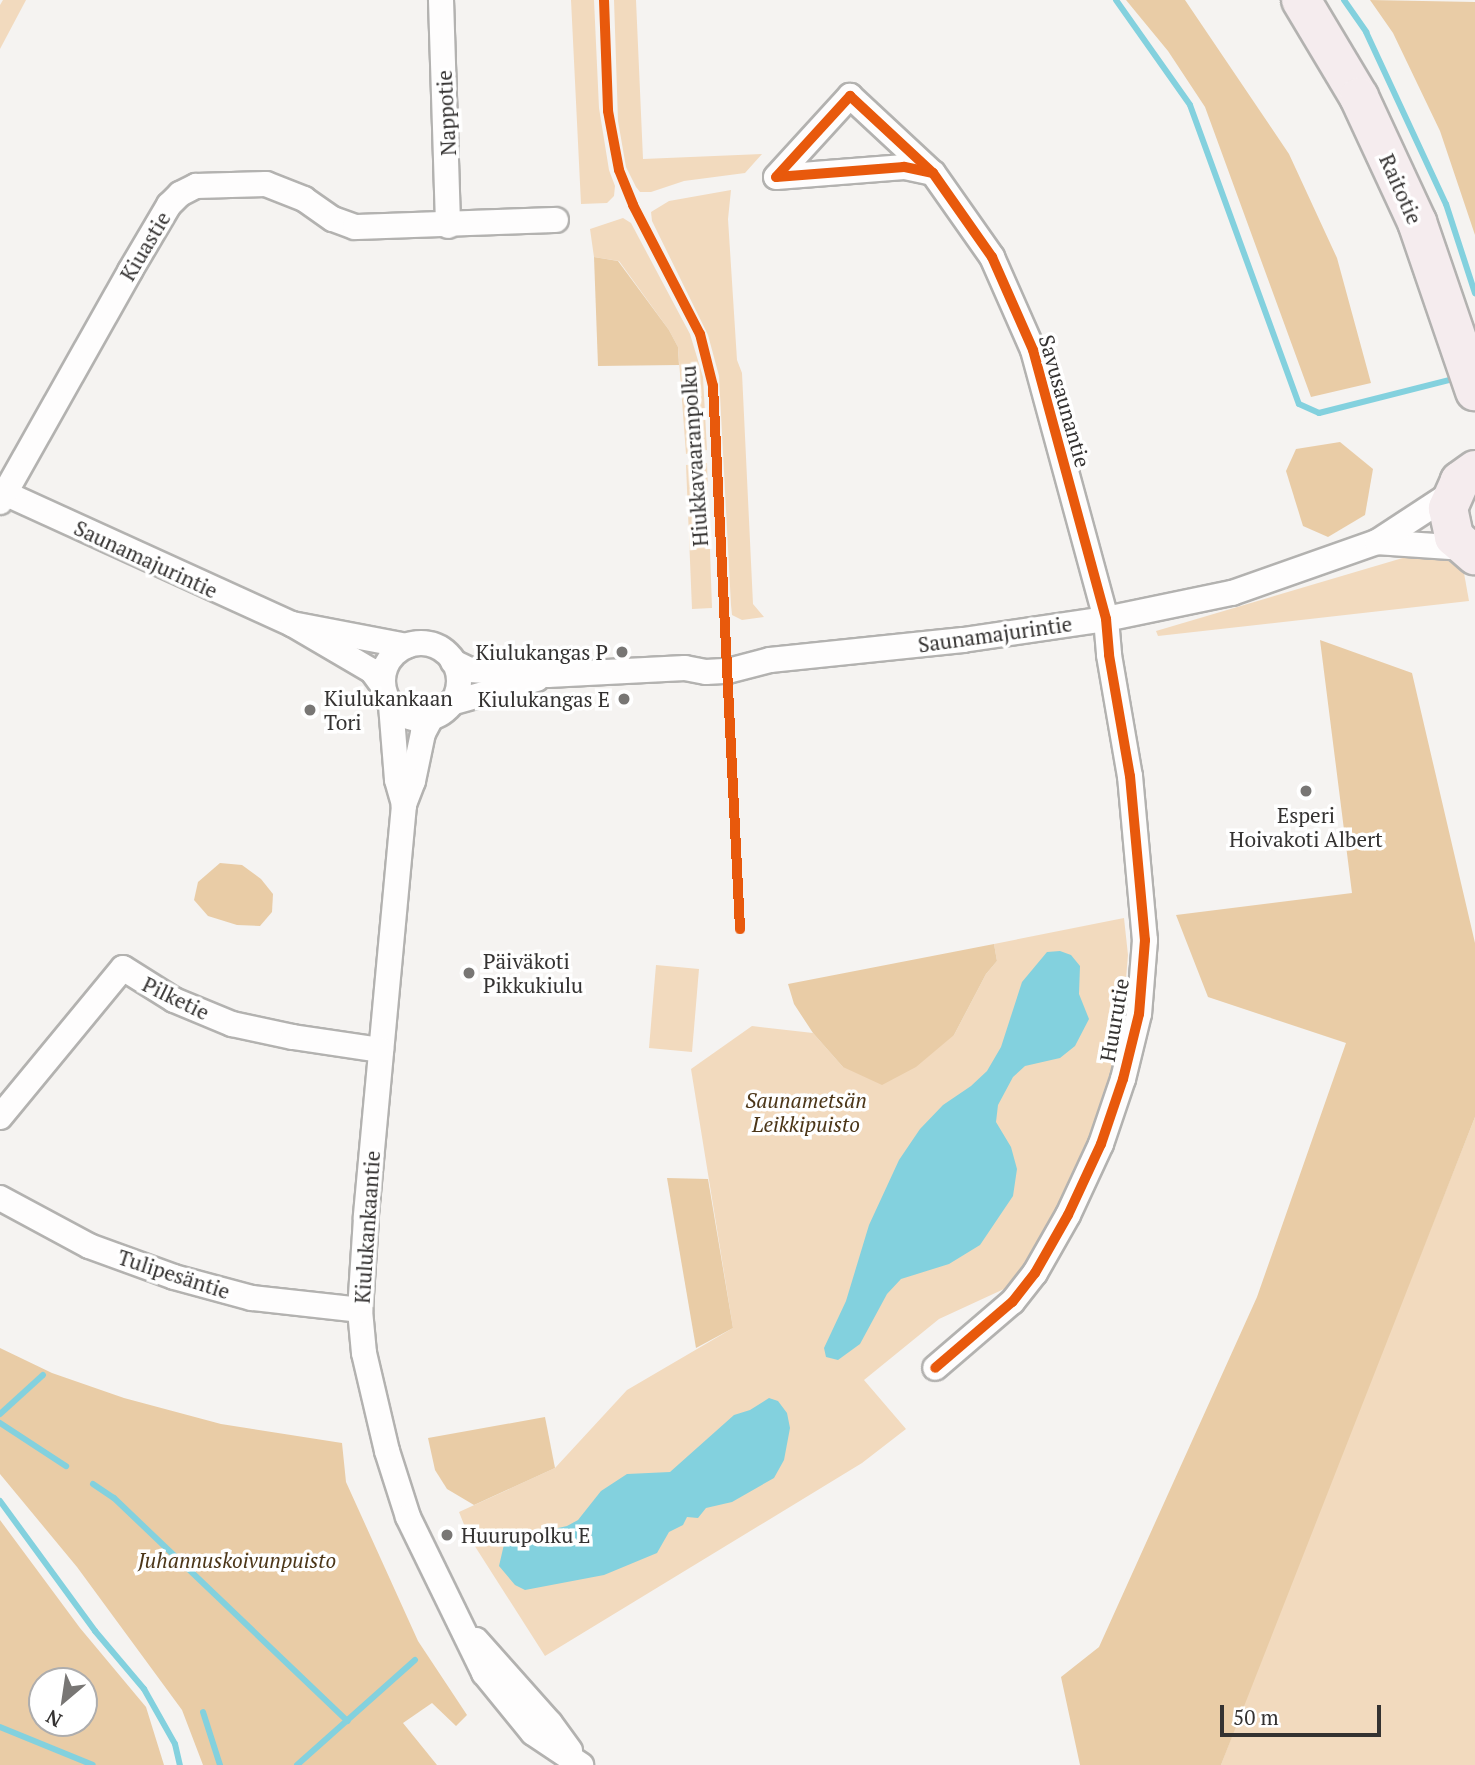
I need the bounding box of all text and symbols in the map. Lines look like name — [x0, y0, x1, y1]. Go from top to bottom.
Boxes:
street label: Nappotie — [431, 69, 461, 157]
street label: Raitotie — [1374, 150, 1428, 228]
street label: Kiuastie — [115, 207, 175, 285]
street label: Savusaunantie — [1034, 332, 1096, 470]
street label: Hiukkavaaranpolku — [675, 365, 713, 547]
street label: Saunamajurintie — [70, 515, 222, 603]
street label: Saunamajurintie — [916, 611, 1074, 657]
place label: Kiulukangas P — [475, 639, 608, 665]
marker: Kiulukangas P — [614, 644, 630, 660]
place label: Kiulukankaan Tori — [324, 685, 453, 735]
place label: Kiulukangas E — [478, 686, 610, 712]
marker: Kiulukangas E — [616, 691, 632, 707]
marker: Kiulukankaan Tori — [302, 702, 318, 718]
marker: Esperi Hoivakoti Albert — [1298, 783, 1314, 799]
place label: Esperi Hoivakoti Albert — [1229, 802, 1383, 852]
place label: Päiväkoti Pikkukiulu — [483, 948, 583, 998]
marker: Päiväkoti Pikkukiulu — [461, 965, 477, 981]
street label: Pilketie — [139, 971, 213, 1025]
street label: Huurutie — [1094, 976, 1134, 1064]
park label: Saunametsän Leikkipuisto — [745, 1087, 867, 1137]
street label: Kiulukankaantie — [349, 1150, 385, 1304]
street label: Tulipesäntie — [115, 1244, 233, 1304]
place label: Huurupolku E — [461, 1522, 591, 1548]
marker: Huurupolku E — [439, 1527, 455, 1543]
park label: Juhannuskoivunpuisto — [138, 1547, 336, 1573]
north arrow — [28, 1667, 98, 1737]
scale bar — [1223, 1692, 1384, 1736]
text: 50 m — [1233, 1703, 1279, 1731]
text: N — [41, 1705, 66, 1733]

